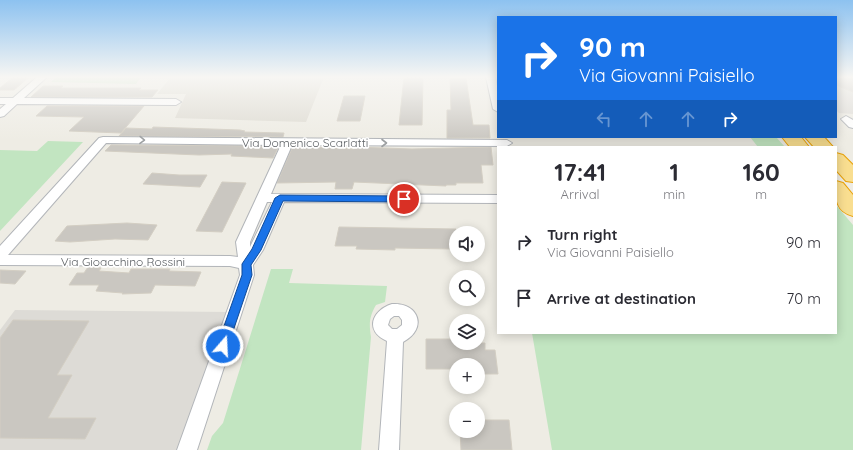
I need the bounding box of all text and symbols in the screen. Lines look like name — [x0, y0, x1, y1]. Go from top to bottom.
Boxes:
text: 90 m — [579, 29, 646, 64]
icon: right — [513, 32, 565, 84]
text: Via Giovanni Paisiello — [579, 64, 755, 87]
icon: left — [593, 108, 615, 130]
icon: ahead — [635, 108, 657, 130]
icon: ahead — [677, 108, 699, 130]
icon: right — [719, 108, 741, 130]
street label: Via Domenico Scarlatti — [242, 135, 368, 150]
one-way arrow — [139, 136, 145, 144]
one-way arrow — [381, 139, 387, 147]
text: 17:41 — [554, 157, 606, 187]
text: 1 — [670, 157, 679, 187]
text: 160 — [742, 157, 780, 187]
pin — [387, 182, 421, 216]
text: Arrival — [561, 186, 600, 202]
text: min — [663, 186, 685, 202]
text: m — [755, 186, 767, 202]
icon: arrive — [393, 188, 415, 210]
text: Turn right — [547, 225, 618, 244]
map controls — [449, 226, 485, 438]
button: sound — [449, 226, 485, 262]
icon: right — [513, 231, 535, 253]
text: 90 m — [786, 233, 821, 252]
text: Via Giovanni Paisiello — [547, 244, 674, 260]
street label: Via Gioacchino Rossini — [61, 254, 185, 269]
button: search — [449, 270, 485, 306]
icon: arrive — [513, 287, 535, 309]
text: Arrive at destination — [547, 289, 696, 308]
text: 70 m — [787, 289, 821, 308]
button: layers — [449, 314, 485, 350]
position arrow — [202, 325, 244, 367]
button: + — [449, 358, 485, 394]
button: − — [449, 402, 485, 438]

